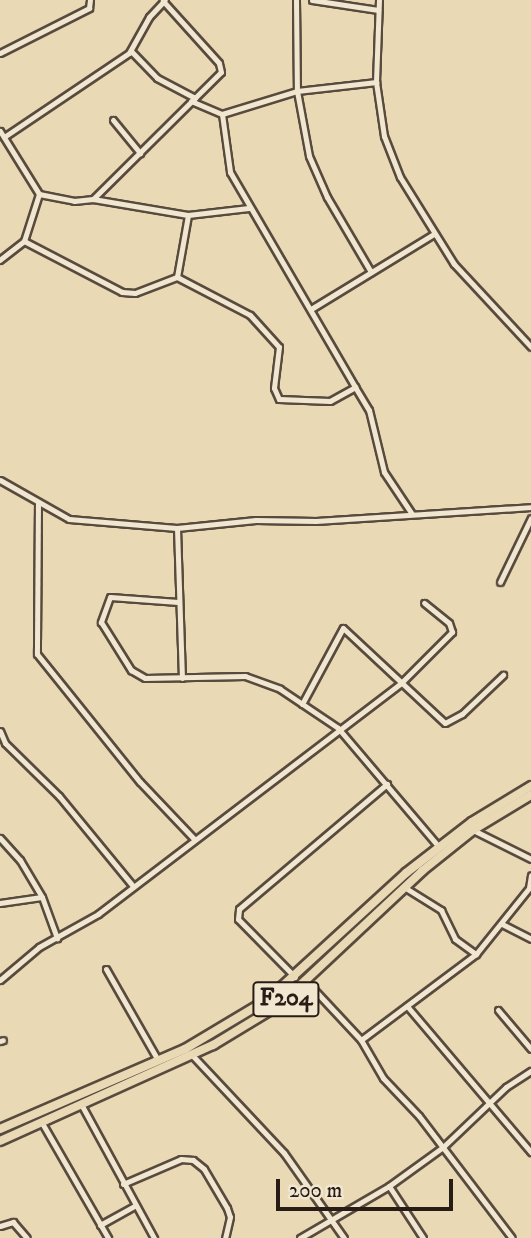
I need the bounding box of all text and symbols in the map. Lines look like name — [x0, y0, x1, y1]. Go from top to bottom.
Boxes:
road number: F204 — [251, 979, 321, 1020]
scale bar — [279, 1164, 456, 1208]
text: 200 m — [289, 1178, 342, 1204]

